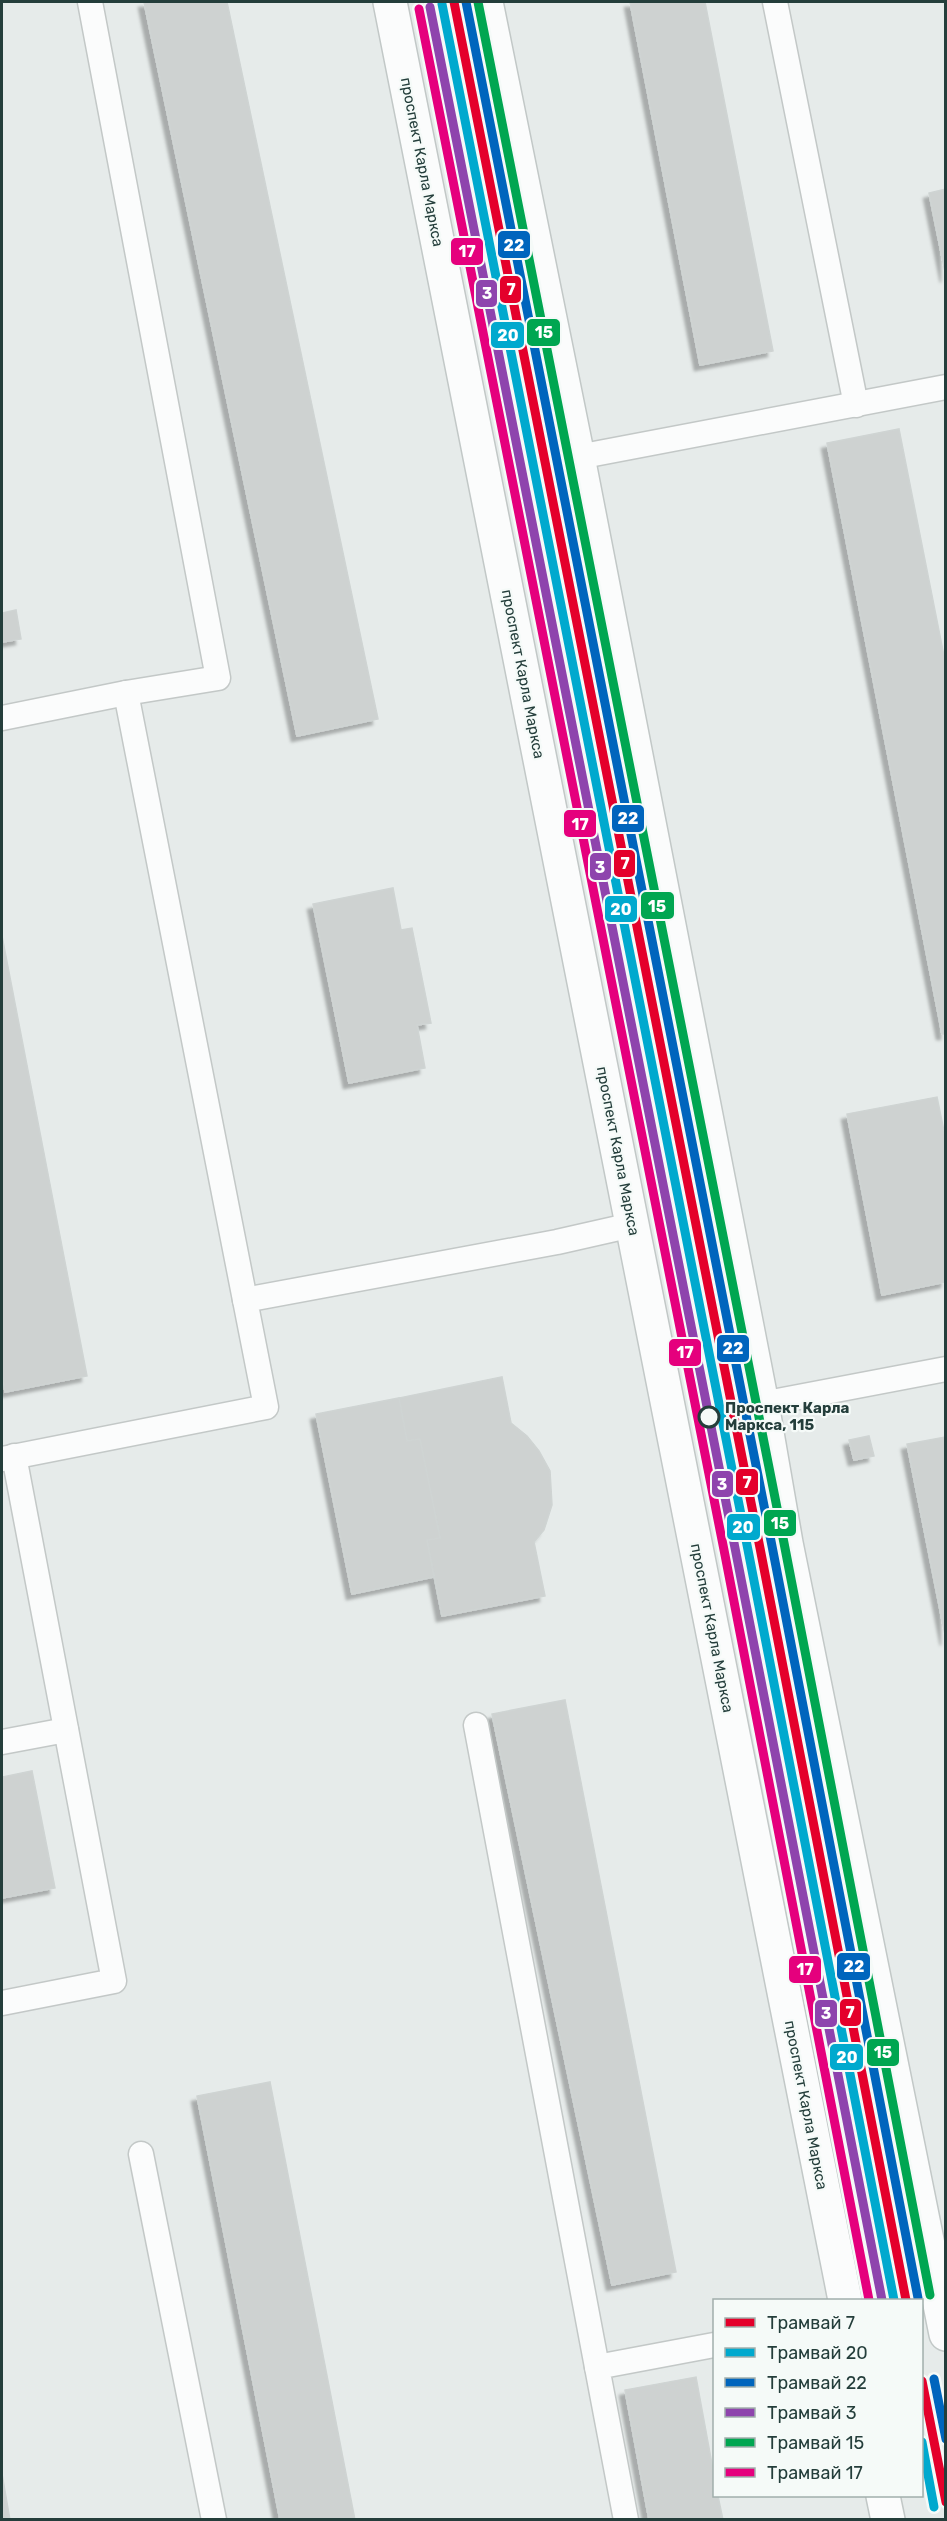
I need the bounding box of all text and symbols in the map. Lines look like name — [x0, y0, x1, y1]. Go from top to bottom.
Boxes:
street label: проспект Карла Маркса — [397, 76, 447, 248]
line badge: 22 — [497, 230, 531, 259]
text: 22 — [504, 236, 524, 255]
line badge: 17 — [450, 237, 484, 266]
text: 17 — [458, 242, 476, 261]
line badge: 7 — [499, 275, 522, 304]
line badge: 3 — [475, 279, 498, 308]
text: 7 — [506, 280, 516, 299]
text: 3 — [482, 284, 492, 303]
line badge: 15 — [526, 318, 561, 347]
line badge: 20 — [490, 321, 525, 349]
text: 15 — [535, 323, 553, 342]
text: 20 — [497, 326, 519, 345]
street label: проспект Карла Маркса — [498, 588, 548, 760]
line badge: 22 — [611, 804, 645, 833]
line badge: 17 — [563, 809, 597, 838]
text: 22 — [618, 809, 638, 828]
text: 17 — [571, 815, 589, 834]
line badge: 7 — [613, 849, 636, 878]
line badge: 3 — [589, 852, 612, 881]
text: 7 — [620, 854, 630, 873]
text: 3 — [595, 858, 605, 877]
line badge: 15 — [640, 891, 675, 920]
line badge: 20 — [604, 895, 638, 923]
text: 15 — [648, 897, 666, 916]
text: 20 — [610, 900, 632, 919]
street label: проспект Карла Маркса — [593, 1065, 643, 1237]
line badge: 22 — [716, 1334, 750, 1363]
line badge: 17 — [668, 1338, 702, 1367]
text: 22 — [723, 1339, 743, 1358]
text: 17 — [676, 1343, 694, 1362]
place label: Проспект Карла Маркса, 115 — [725, 1399, 850, 1434]
marker: Проспект Карла Маркса, 115 — [698, 1406, 720, 1428]
line badge: 7 — [735, 1468, 759, 1496]
line badge: 3 — [711, 1470, 734, 1498]
text: 7 — [742, 1473, 752, 1492]
text: 3 — [717, 1475, 727, 1494]
line badge: 15 — [763, 1509, 797, 1537]
line badge: 20 — [726, 1513, 761, 1541]
text: 15 — [771, 1514, 789, 1533]
text: 20 — [732, 1518, 754, 1537]
street label: проспект Карла Маркса — [687, 1542, 737, 1714]
line badge: 22 — [836, 1952, 871, 1981]
line badge: 17 — [788, 1955, 822, 1984]
text: 22 — [844, 1957, 864, 1976]
text: 17 — [796, 1960, 814, 1979]
line badge: 7 — [839, 1998, 862, 2027]
line badge: 3 — [814, 1999, 838, 2028]
text: 7 — [845, 2003, 855, 2022]
text: 3 — [821, 2004, 831, 2023]
street label: проспект Карла Маркса — [781, 2019, 831, 2191]
line badge: 15 — [866, 2038, 900, 2067]
line badge: 20 — [829, 2043, 864, 2071]
text: 15 — [874, 2043, 892, 2062]
text: 20 — [836, 2048, 858, 2067]
legend — [713, 2299, 923, 2497]
text: Трамвай 7 — [767, 2312, 855, 2334]
text: Трамвай 20 — [767, 2342, 868, 2364]
text: Трамвай 22 — [767, 2372, 867, 2394]
text: Трамвай 3 — [767, 2402, 857, 2424]
text: Трамвай 15 — [767, 2432, 864, 2454]
text: Трамвай 17 — [767, 2462, 863, 2484]

